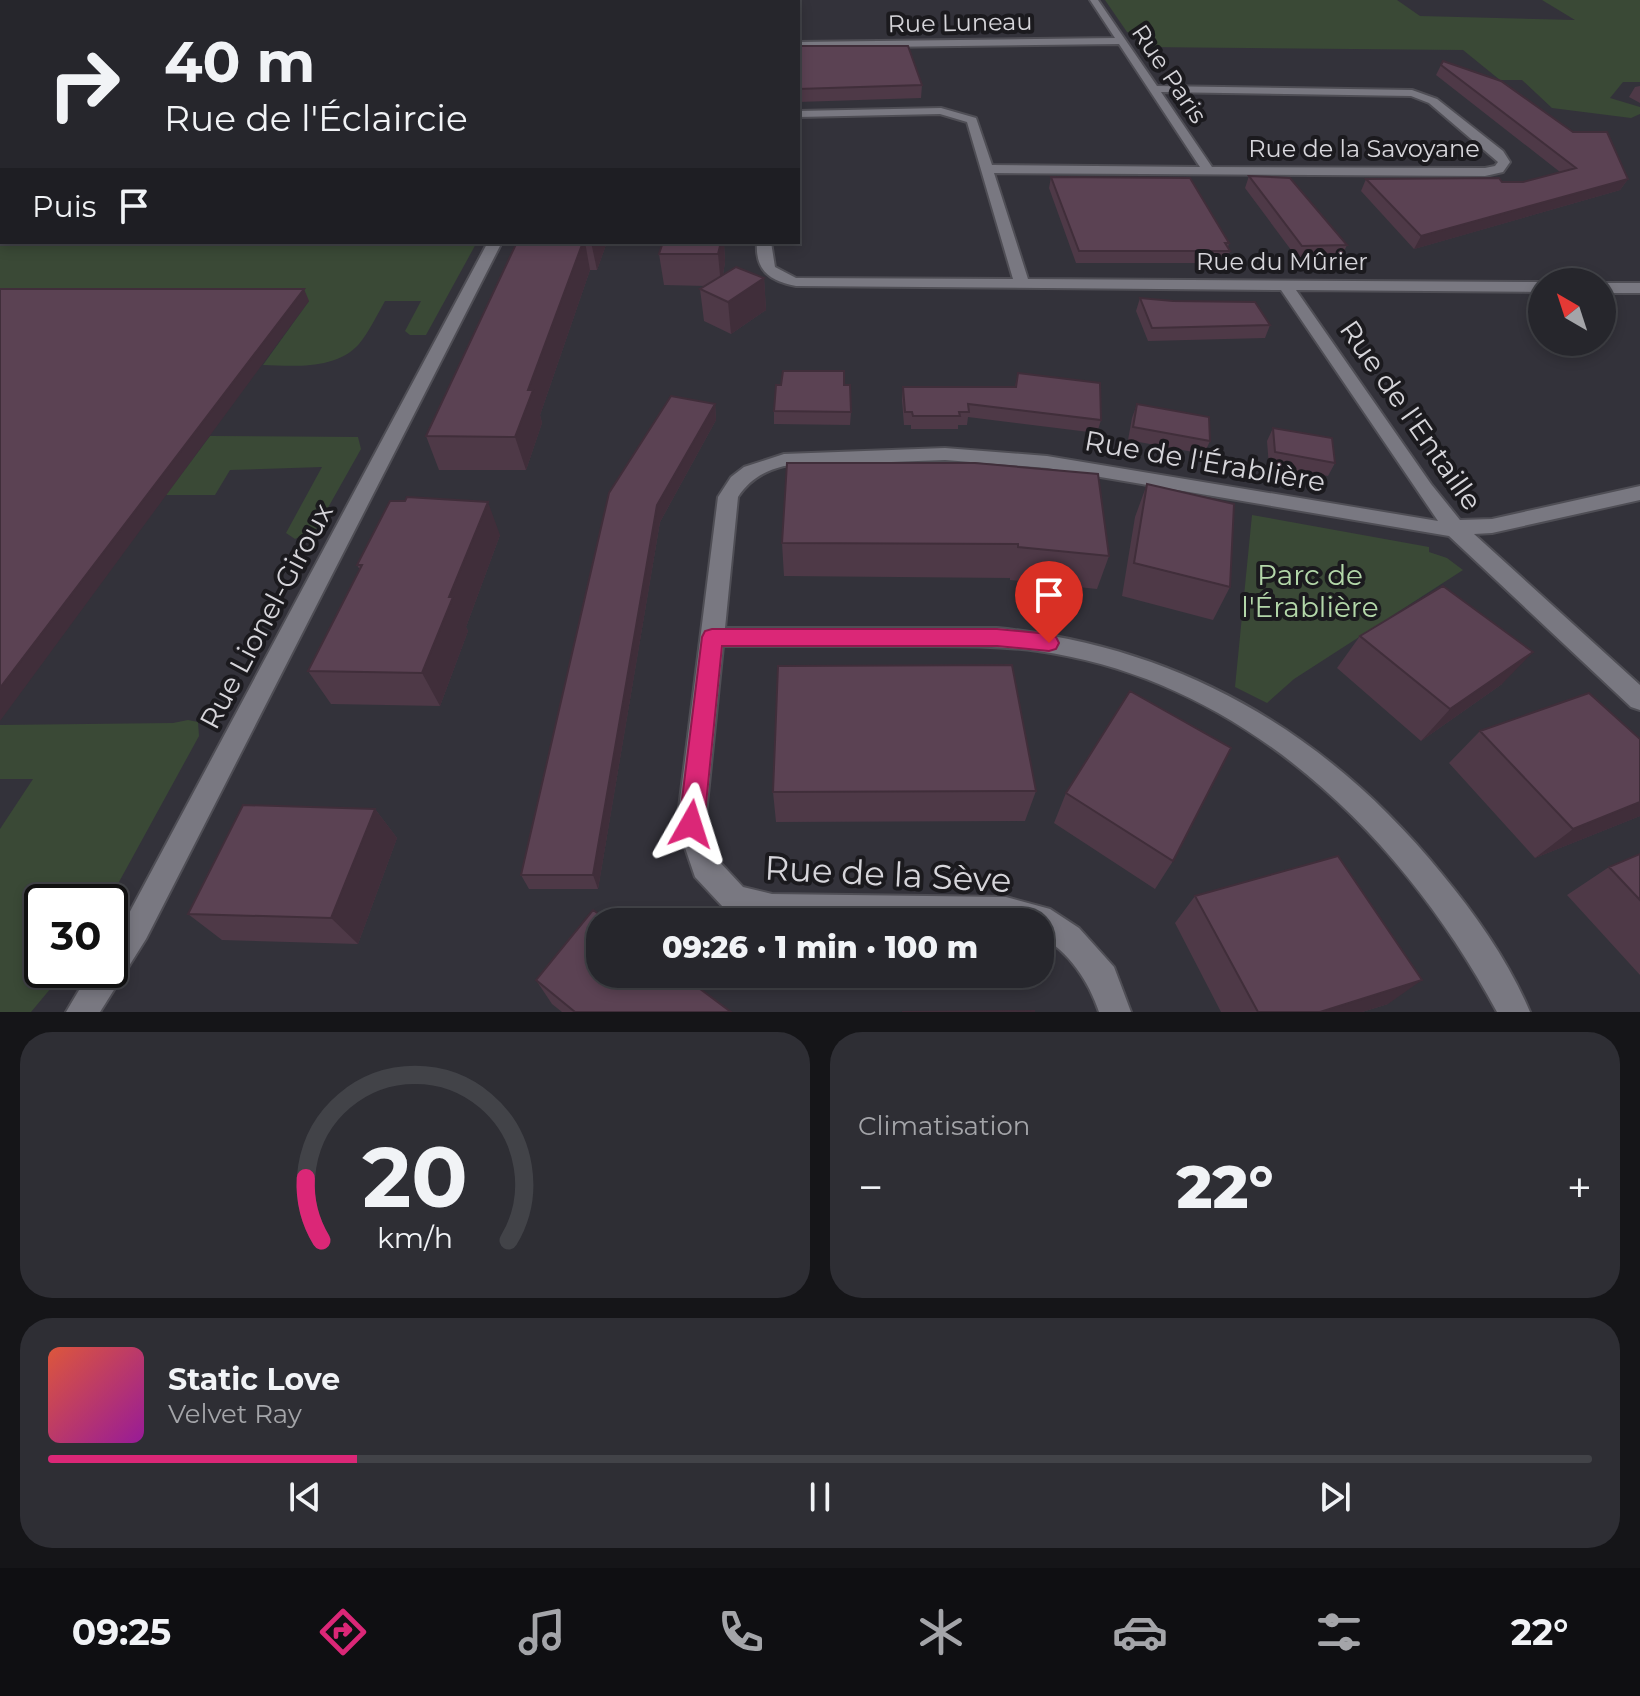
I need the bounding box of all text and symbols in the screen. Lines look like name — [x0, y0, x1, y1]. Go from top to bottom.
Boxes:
street label: Rue Luneau — [887, 7, 1033, 38]
street label: Rue Paris — [1126, 19, 1213, 129]
text: 40 m — [164, 28, 315, 96]
icon: right — [32, 32, 136, 136]
text: Rue de l'Éclaircie — [164, 96, 468, 140]
street label: Rue de la Savoyane — [1248, 134, 1480, 163]
icon: arrive — [112, 184, 156, 228]
text: Puis — [32, 188, 96, 225]
street label: Rue du Mûrier — [1196, 247, 1368, 276]
north arrow — [1528, 268, 1616, 356]
map controls — [1528, 268, 1616, 356]
street label: Rue de l'Entaille — [1333, 313, 1489, 517]
street label: Rue de l'Érablière — [1082, 423, 1328, 499]
street label: Rue Lionel-Giroux — [192, 497, 340, 735]
park label: Parc de l'Érablière — [1241, 558, 1379, 624]
pin — [1015, 561, 1083, 643]
icon: arrive — [1027, 573, 1071, 617]
position arrow — [649, 782, 733, 866]
street label: Rue de la Sève — [764, 847, 1012, 901]
speed limit sign: 30 — [24, 884, 128, 988]
text: 09:26 · 1 min · 100 m — [662, 929, 978, 966]
text: Climatisation — [858, 1110, 1030, 1142]
text: 20 — [362, 1126, 468, 1228]
text: 22° — [1177, 1150, 1273, 1223]
text: − — [858, 1160, 883, 1214]
text: + — [1567, 1160, 1592, 1214]
text: km/h — [377, 1220, 453, 1255]
text: Static Love — [168, 1361, 340, 1398]
text: Velvet Ray — [168, 1398, 302, 1430]
icon: previous — [283, 1475, 327, 1519]
icon: pause — [798, 1475, 842, 1519]
icon: next — [1313, 1475, 1357, 1519]
icon: directions — [315, 1604, 371, 1660]
icon: music — [514, 1604, 570, 1660]
icon: phone — [713, 1604, 769, 1660]
icon: climate — [913, 1604, 969, 1660]
icon: car — [1112, 1604, 1168, 1660]
icon: filters — [1311, 1604, 1367, 1660]
text: 09:25 — [72, 1610, 171, 1654]
text: 22° — [1511, 1610, 1568, 1654]

